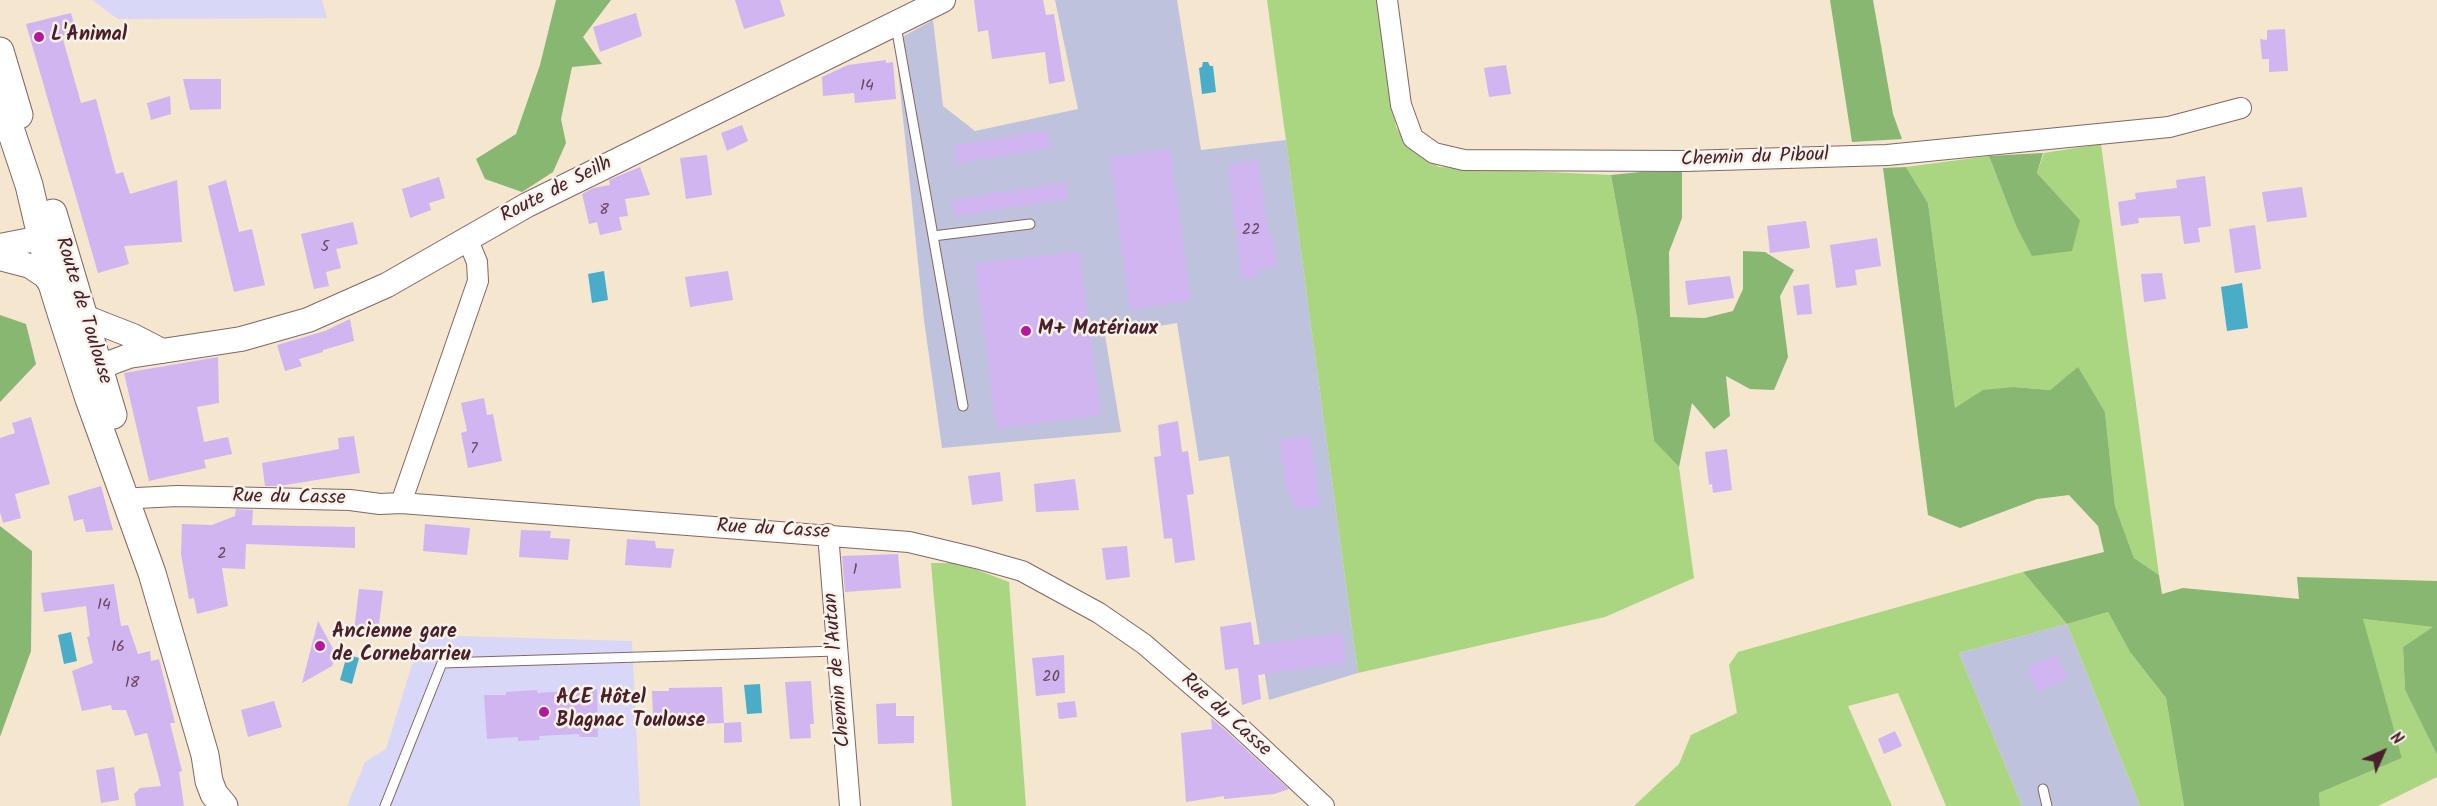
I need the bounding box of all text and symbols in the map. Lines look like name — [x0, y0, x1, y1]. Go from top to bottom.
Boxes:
place label: L'Animal — [51, 25, 127, 49]
marker: L'Animal — [32, 30, 46, 44]
house number: 14 — [860, 77, 874, 97]
street label: Chemin du Piboul — [1680, 144, 1830, 174]
street label: Route de Seilh — [497, 153, 617, 229]
house number: 8 — [599, 201, 609, 221]
house number: 22 — [1242, 221, 1260, 241]
street label: Route de Toulouse — [48, 235, 116, 387]
house number: 5 — [321, 238, 329, 258]
place label: M+ Matériaux — [1038, 319, 1158, 343]
marker: M+ Matériaux — [1019, 324, 1033, 338]
house number: 7 — [470, 440, 478, 460]
street label: Rue du Casse — [232, 486, 346, 512]
street label: Rue du Casse — [716, 516, 830, 546]
house number: 2 — [217, 545, 227, 565]
house number: 1 — [852, 561, 858, 581]
street label: Chemin de l'Autan — [820, 592, 858, 748]
house number: 14 — [97, 596, 111, 616]
place label: Ancienne gare de Cornebarrieu — [332, 622, 470, 669]
house number: 16 — [111, 638, 125, 658]
marker: Ancienne gare de Cornebarrieu — [313, 639, 327, 653]
house number: 20 — [1042, 668, 1060, 688]
street label: Rue du Casse — [1175, 669, 1275, 763]
house number: 18 — [125, 674, 139, 694]
place label: ACE Hôtel Blagnac Toulouse — [556, 688, 705, 735]
marker: ACE Hôtel Blagnac Toulouse — [537, 705, 551, 719]
north arrow — [2353, 722, 2413, 782]
text: N — [2384, 726, 2408, 751]

